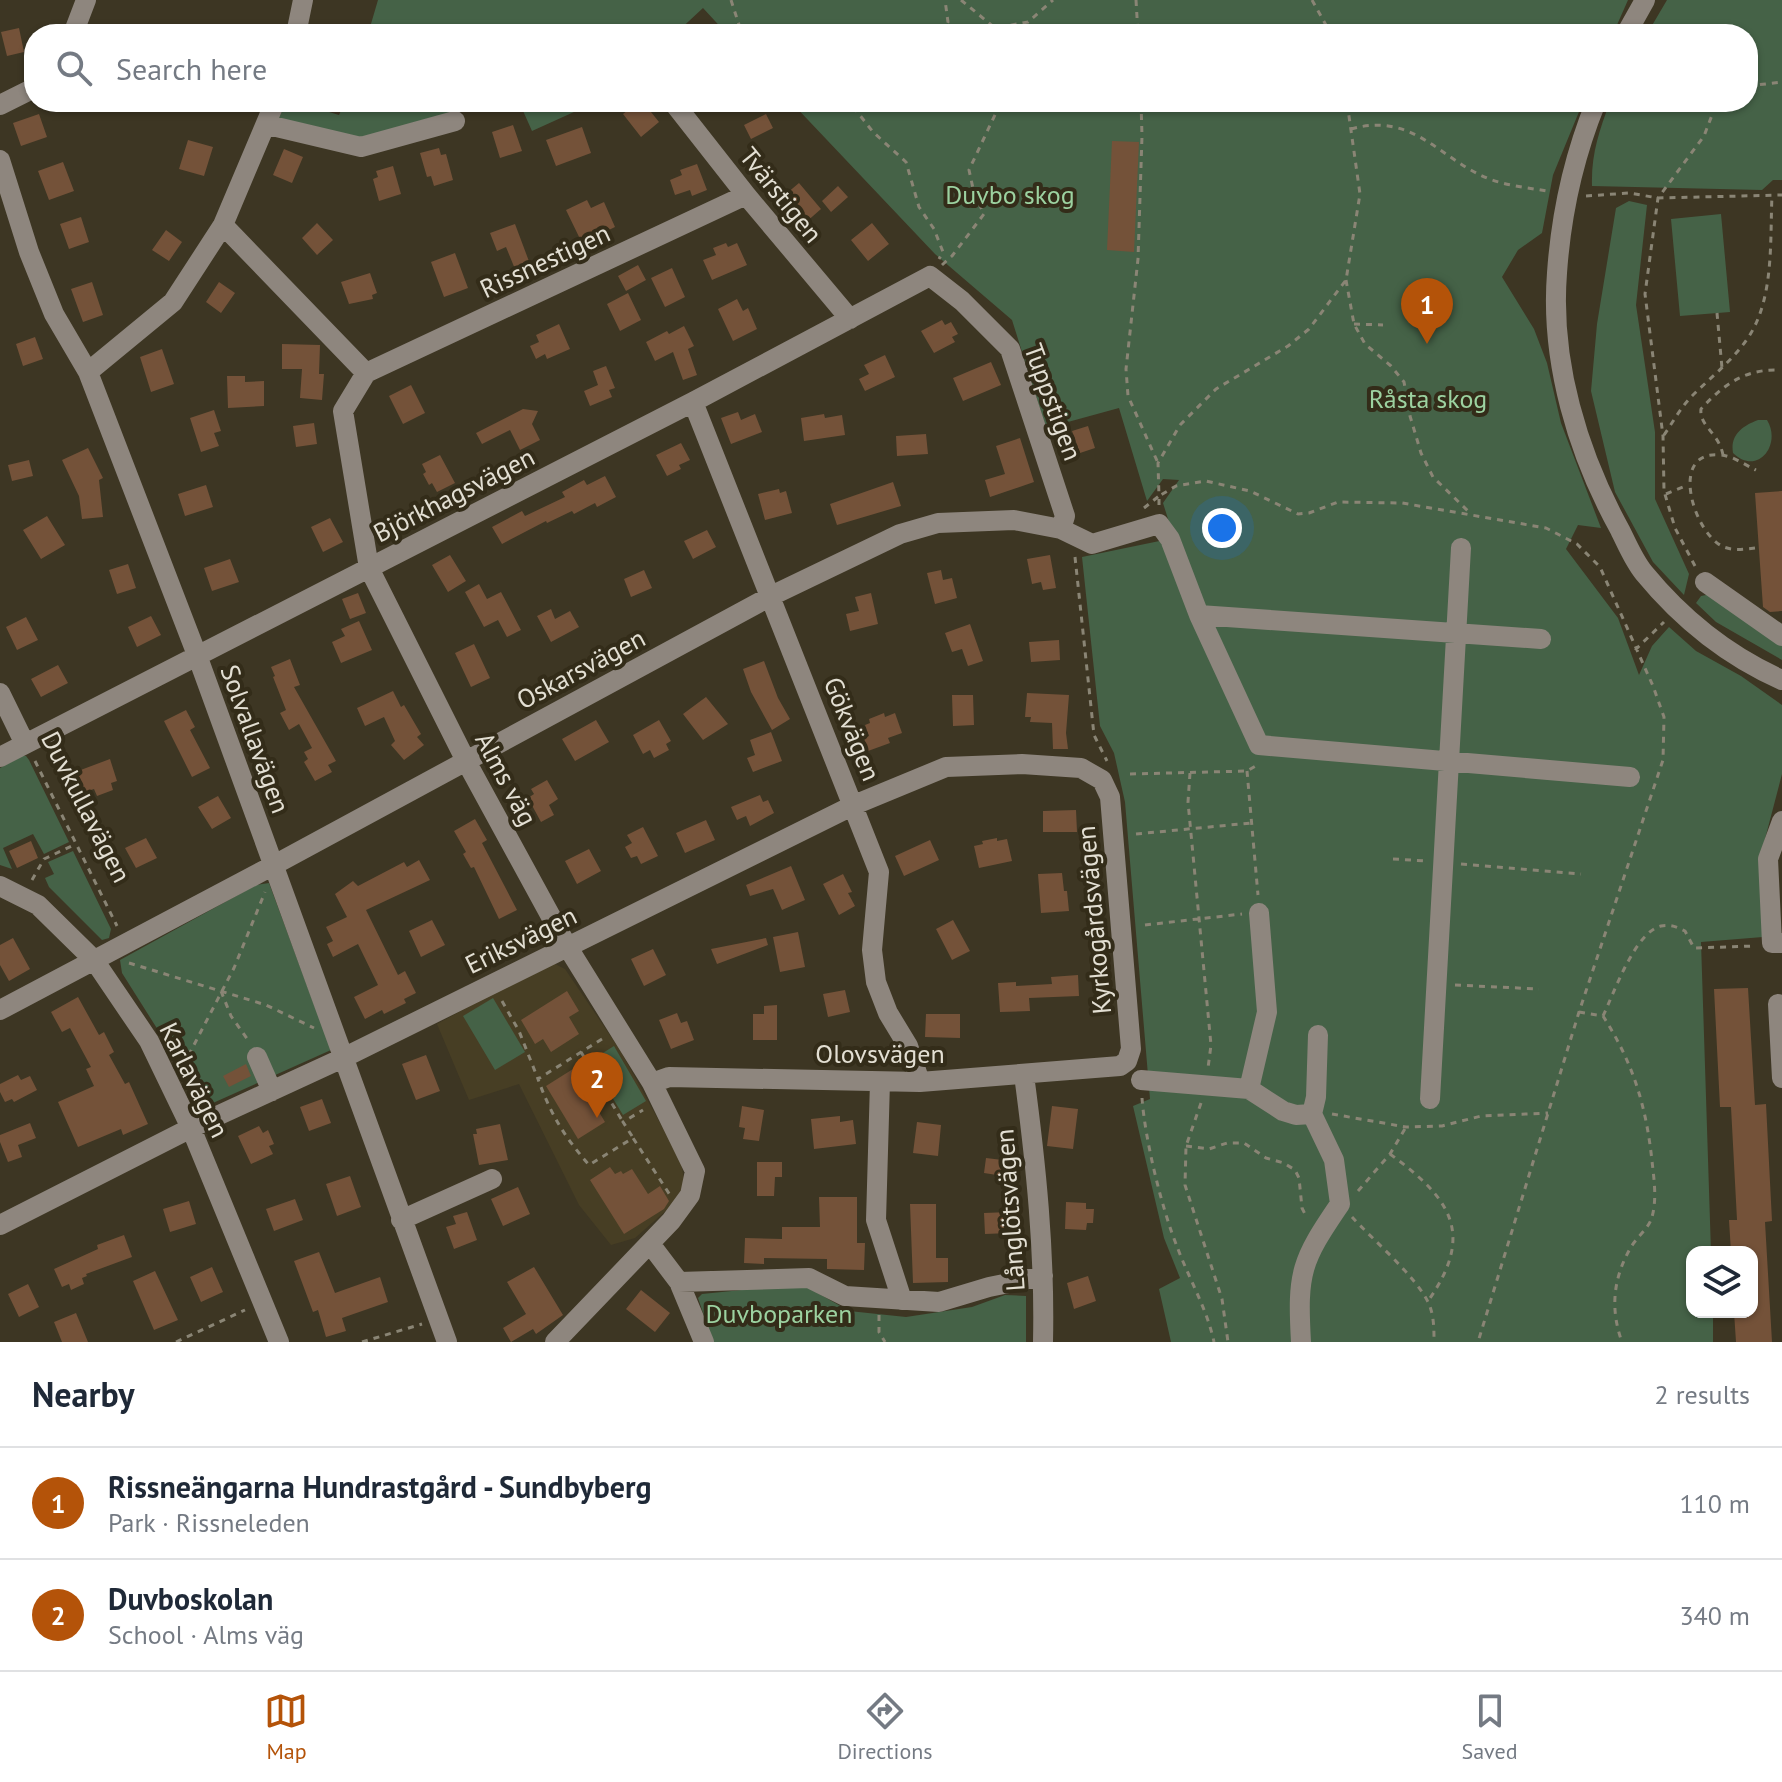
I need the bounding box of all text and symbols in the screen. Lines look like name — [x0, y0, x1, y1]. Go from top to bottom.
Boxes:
search box — [24, 24, 1758, 112]
icon: search — [52, 46, 96, 90]
text: Search here — [116, 49, 267, 88]
street label: Tvärstigen — [733, 140, 830, 249]
park label: Duvbo skog — [945, 178, 1075, 211]
street label: Rissnestigen — [474, 216, 615, 305]
pin: 1 — [1401, 278, 1453, 344]
street label: Tuppstigen — [1017, 339, 1090, 465]
park label: Råsta skog — [1369, 382, 1487, 415]
street label: Björkhagsvägen — [368, 440, 540, 549]
your location — [1202, 508, 1242, 548]
street label: Oskarsvägen — [511, 621, 651, 716]
street label: Solvallavägen — [213, 660, 298, 818]
street label: Gökvägen — [817, 672, 888, 786]
street label: Duvkullavägen — [34, 726, 139, 888]
street label: Alms väg — [468, 727, 545, 831]
street label: Kyrkogårdsvägen — [1069, 824, 1118, 1016]
street label: Eriksvägen — [460, 898, 582, 981]
street label: Karlavägen — [152, 1017, 236, 1143]
street label: Olovsvägen — [815, 1037, 945, 1070]
pin: 2 — [571, 1052, 623, 1118]
street label: Långlötsvägen — [987, 1128, 1032, 1292]
map controls — [1686, 1246, 1758, 1318]
button: layers — [1686, 1246, 1758, 1318]
park label: Duvboparken — [706, 1297, 852, 1330]
text: Nearby — [32, 1372, 134, 1416]
text: 2 results — [1655, 1378, 1750, 1411]
text: Rissneängarna Hundrastgård - Sundbyberg — [108, 1467, 652, 1506]
text: 1 — [51, 1487, 65, 1520]
text: 110 m — [1679, 1487, 1750, 1520]
text: Park · Rissneleden — [108, 1506, 310, 1539]
text: Duvboskolan — [108, 1579, 273, 1618]
text: 2 — [51, 1599, 65, 1632]
text: 340 m — [1679, 1599, 1750, 1632]
text: School · Alms väg — [108, 1618, 304, 1651]
tab: Map — [264, 1689, 308, 1765]
tab: Directions — [837, 1689, 933, 1765]
tab: Saved — [1462, 1689, 1517, 1765]

